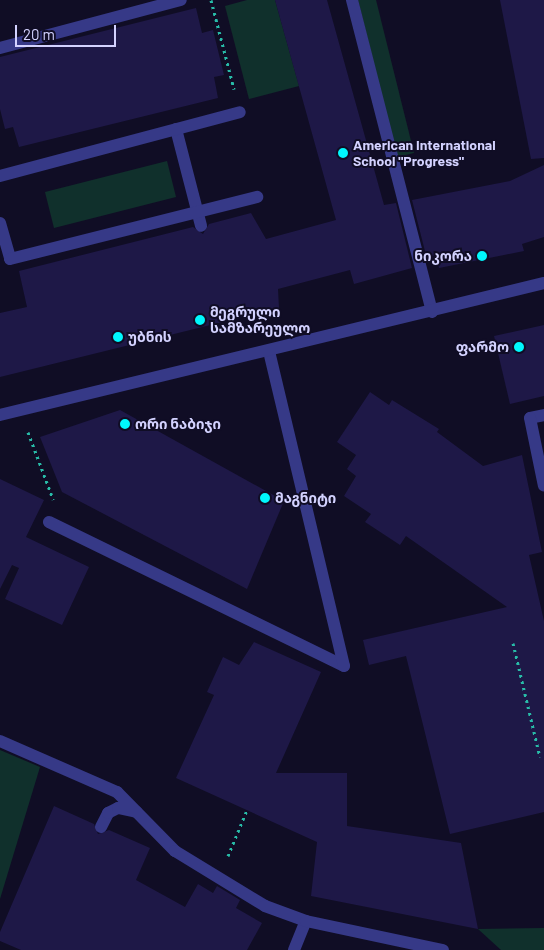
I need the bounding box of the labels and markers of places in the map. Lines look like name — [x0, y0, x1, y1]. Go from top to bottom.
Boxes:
place label: American International School "Progress" — [353, 137, 496, 170]
marker: American International School "Progress" — [337, 147, 349, 159]
place label: ნიკორა — [414, 248, 472, 264]
marker: ნიკორა — [476, 250, 488, 262]
place label: მეგრული სამზარეულო — [210, 304, 310, 336]
marker: მეგრული სამზარეულო — [194, 314, 206, 326]
place label: უბნის — [128, 329, 172, 345]
marker: უბნის — [112, 331, 124, 343]
place label: ფარმო — [456, 339, 509, 355]
marker: ფარმო — [513, 341, 525, 353]
place label: ორი ნაბიჯი — [135, 416, 221, 432]
marker: ორი ნაბიჯი — [119, 418, 131, 430]
place label: მაგნიტი — [275, 490, 336, 506]
marker: მაგნიტი — [259, 492, 271, 504]

